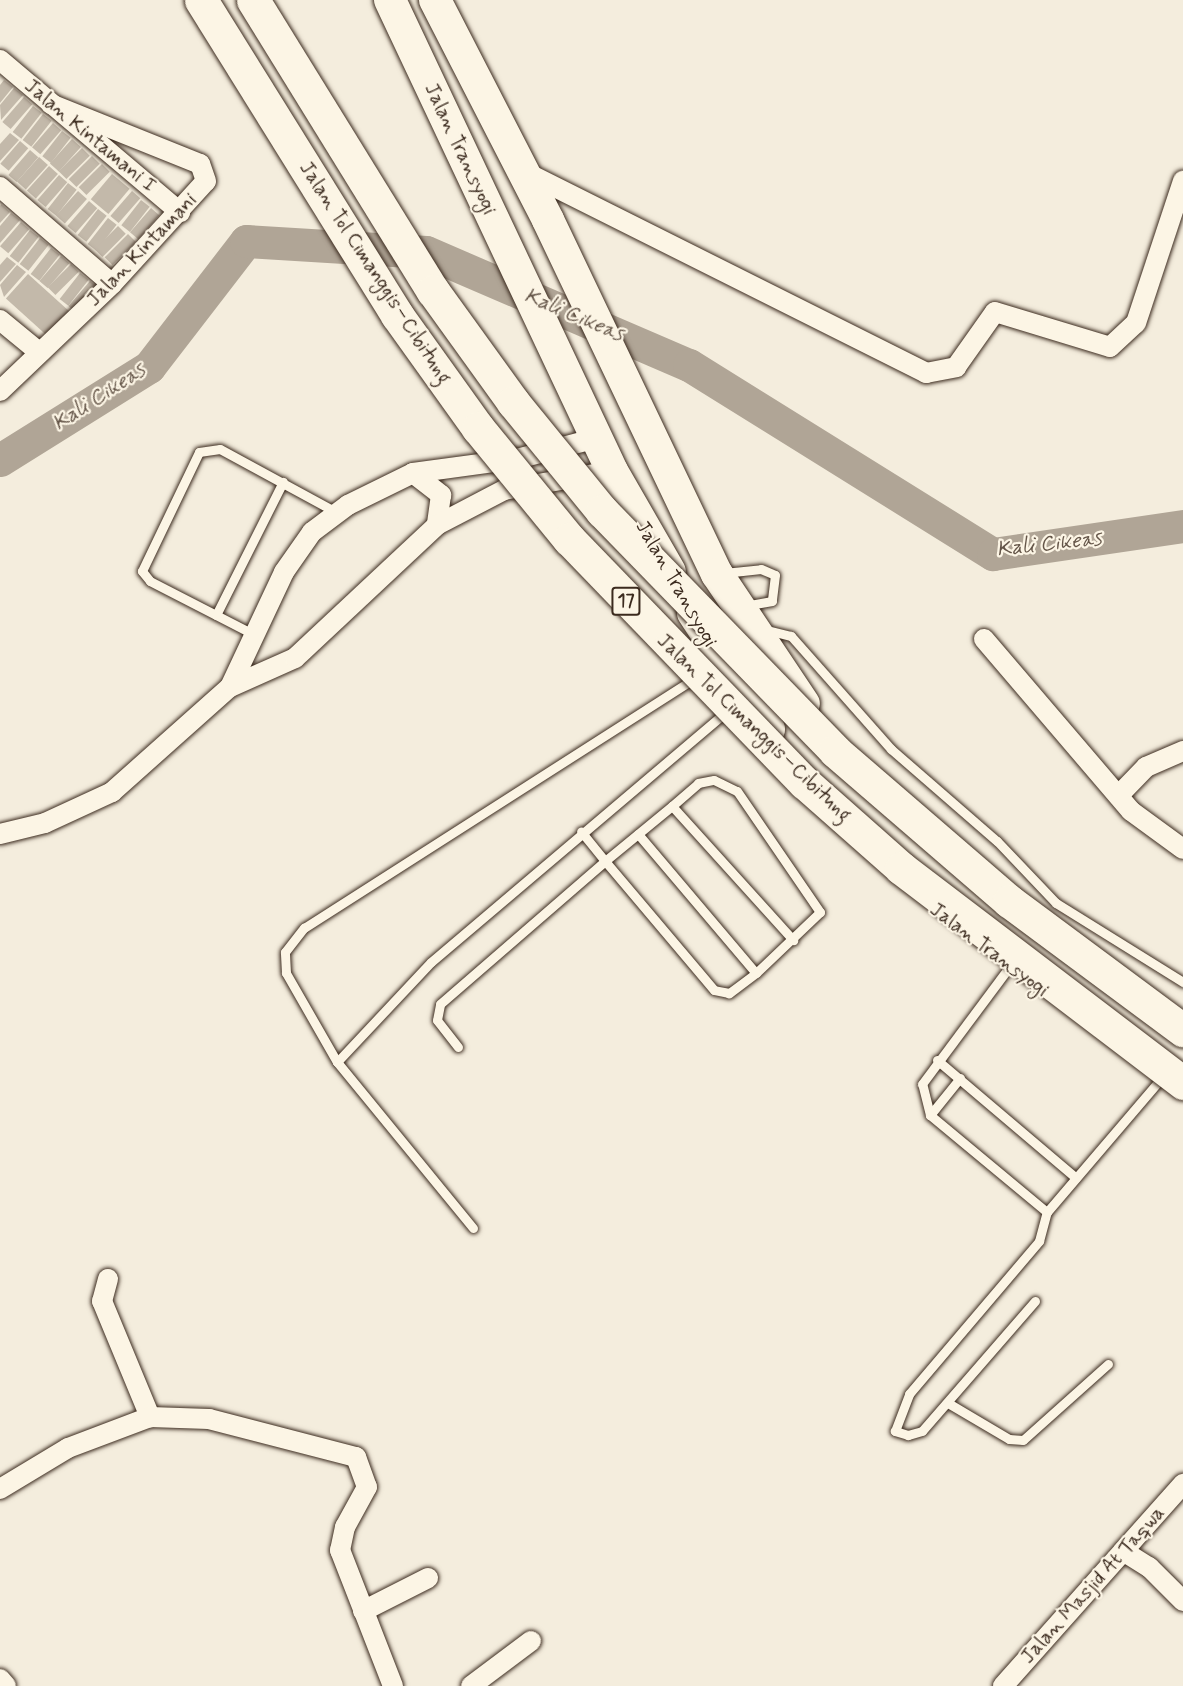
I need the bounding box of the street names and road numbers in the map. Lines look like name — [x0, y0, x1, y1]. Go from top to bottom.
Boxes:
street label: Jalan Kintamani I — [19, 74, 161, 198]
street label: Jalan Transyogi — [419, 79, 501, 219]
street label: Jalan Tol Cimanggis–Cibitung — [292, 154, 458, 392]
street label: Jalan Kintamani — [81, 188, 203, 312]
street label: Jalan Transyogi — [630, 516, 722, 652]
road number: 17 — [611, 586, 641, 616]
street label: Jalan Tol Cimanggis–Cibitung — [649, 626, 859, 830]
street label: Jalan Transyogi — [925, 898, 1053, 1002]
street label: Jalan Masjid At Taqwa — [1015, 1501, 1171, 1669]

